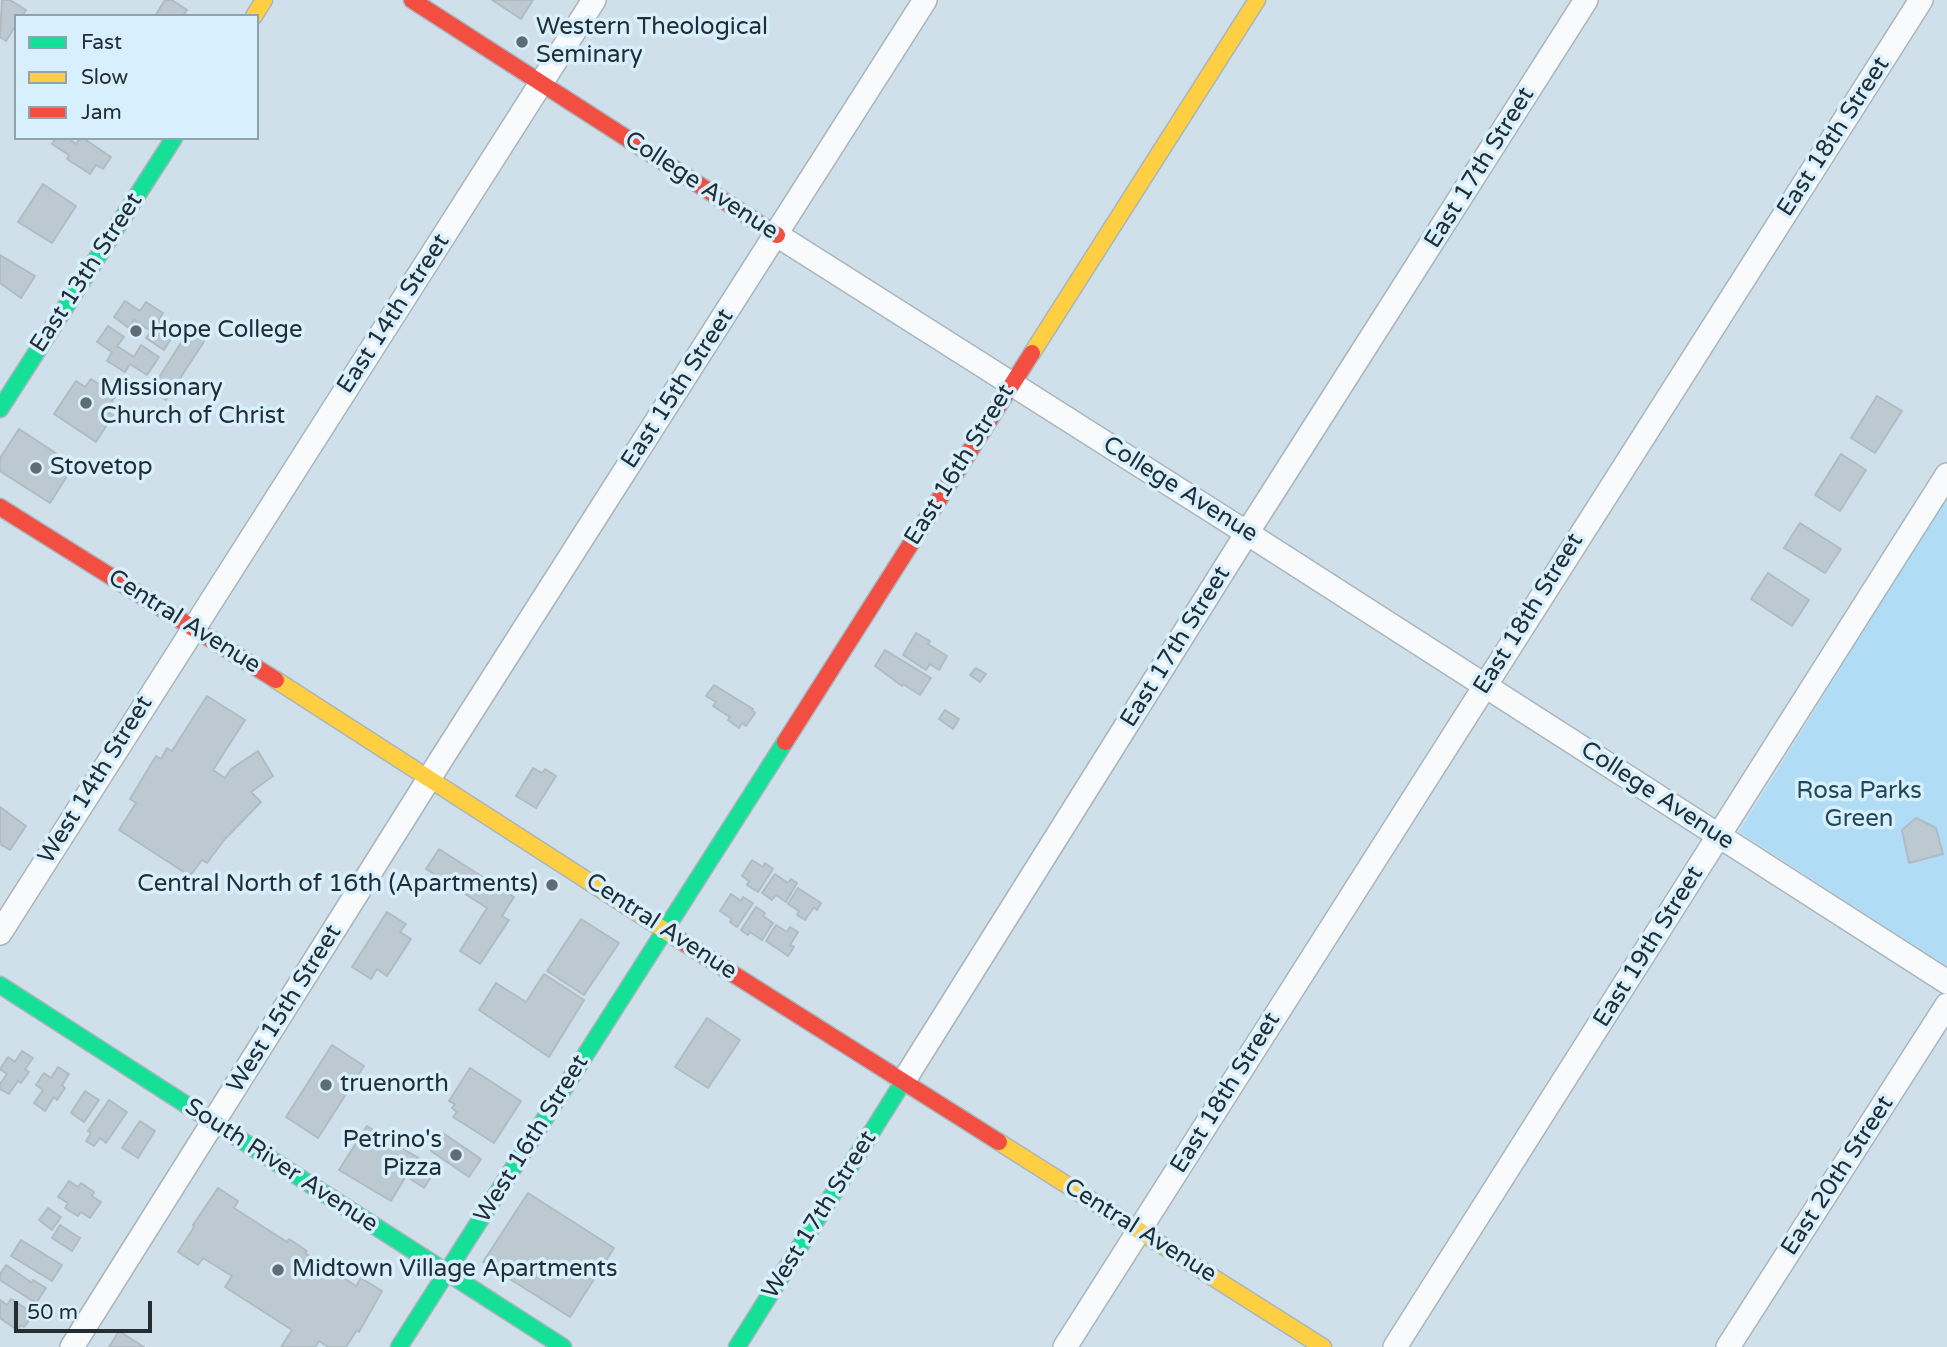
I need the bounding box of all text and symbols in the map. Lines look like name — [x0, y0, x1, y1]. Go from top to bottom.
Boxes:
legend — [14, 14, 259, 140]
place label: Western Theological Seminary — [536, 14, 768, 70]
text: Fast — [81, 30, 122, 55]
marker: Western Theological Seminary — [514, 34, 530, 50]
street label: East 18th Street — [1772, 52, 1896, 222]
text: Slow — [81, 65, 128, 90]
street label: East 17th Street — [1419, 82, 1541, 254]
text: Jam — [81, 100, 122, 125]
street label: College Avenue — [619, 126, 783, 246]
street label: East 13th Street — [25, 188, 149, 358]
street label: East 14th Street — [332, 229, 456, 399]
street label: East 15th Street — [616, 304, 740, 474]
place label: Hope College — [150, 317, 302, 345]
marker: Hope College — [128, 323, 144, 339]
place label: Missionary Church of Christ — [100, 375, 285, 431]
street label: East 16th Street — [899, 379, 1021, 551]
marker: Missionary Church of Christ — [78, 395, 94, 411]
street label: College Avenue — [1097, 431, 1263, 549]
place label: Stovetop — [50, 454, 153, 482]
marker: Stovetop — [28, 460, 44, 476]
street label: East 18th Street — [1468, 528, 1590, 700]
street label: East 17th Street — [1115, 561, 1237, 733]
street label: Central Avenue — [103, 564, 265, 680]
street label: West 14th Street — [33, 691, 159, 869]
street label: College Avenue — [1575, 736, 1739, 856]
park label: Rosa Parks Green — [1796, 778, 1922, 834]
street label: East 19th Street — [1588, 861, 1710, 1033]
street label: Central Avenue — [580, 867, 742, 987]
place label: Central North of 16th (Apartments) — [137, 871, 538, 899]
marker: Central North of 16th (Apartments) — [544, 877, 560, 893]
street label: West 15th Street — [222, 920, 348, 1098]
street label: East 18th Street — [1165, 1007, 1287, 1179]
street label: West 16th Street — [469, 1050, 595, 1228]
place label: truenorth — [340, 1071, 449, 1099]
marker: truenorth — [318, 1077, 334, 1093]
street label: East 20th Street — [1776, 1091, 1900, 1261]
street label: South River Avenue — [179, 1093, 383, 1239]
street label: West 17th Street — [757, 1126, 883, 1304]
place label: Petrino's Pizza — [343, 1127, 442, 1183]
marker: Petrino's Pizza — [448, 1147, 464, 1163]
street label: Central Avenue — [1059, 1173, 1221, 1289]
place label: Midtown Village Apartments — [292, 1256, 618, 1284]
marker: Midtown Village Apartments — [270, 1262, 286, 1278]
scale bar — [18, 1288, 156, 1332]
text: 50 m — [27, 1300, 78, 1325]

